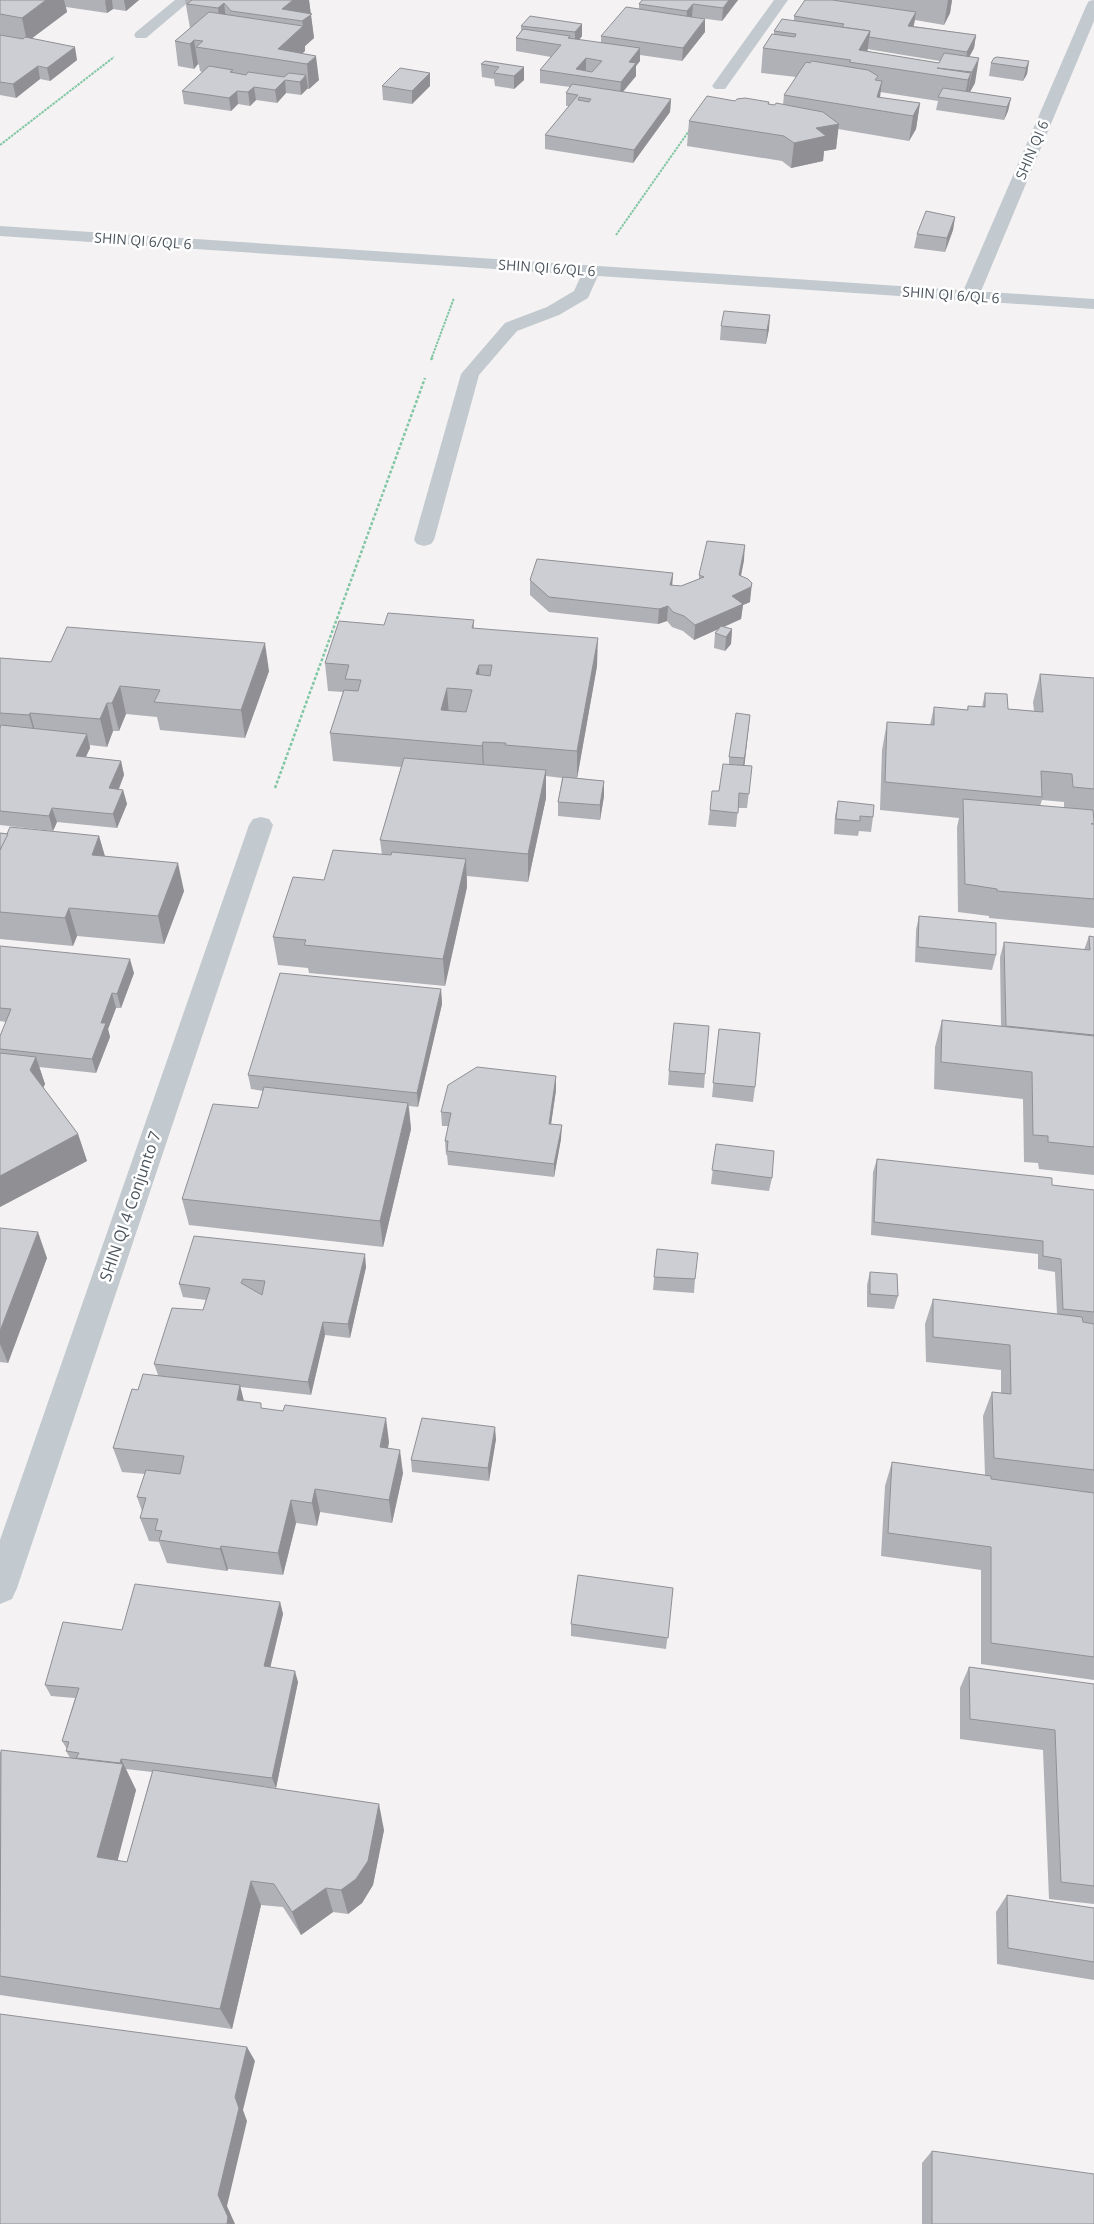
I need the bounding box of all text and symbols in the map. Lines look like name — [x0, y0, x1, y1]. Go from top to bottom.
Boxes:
street label: SHIN QI 6 — [1011, 117, 1053, 182]
street label: SHIN QI 6/QL 6 — [94, 228, 192, 253]
street label: SHIN QI 6/QL 6 — [498, 255, 596, 280]
street label: SHIN QI 6/QL 6 — [902, 282, 1000, 307]
street label: SHIN QI 4 Conjunto 7 — [94, 1128, 166, 1284]

